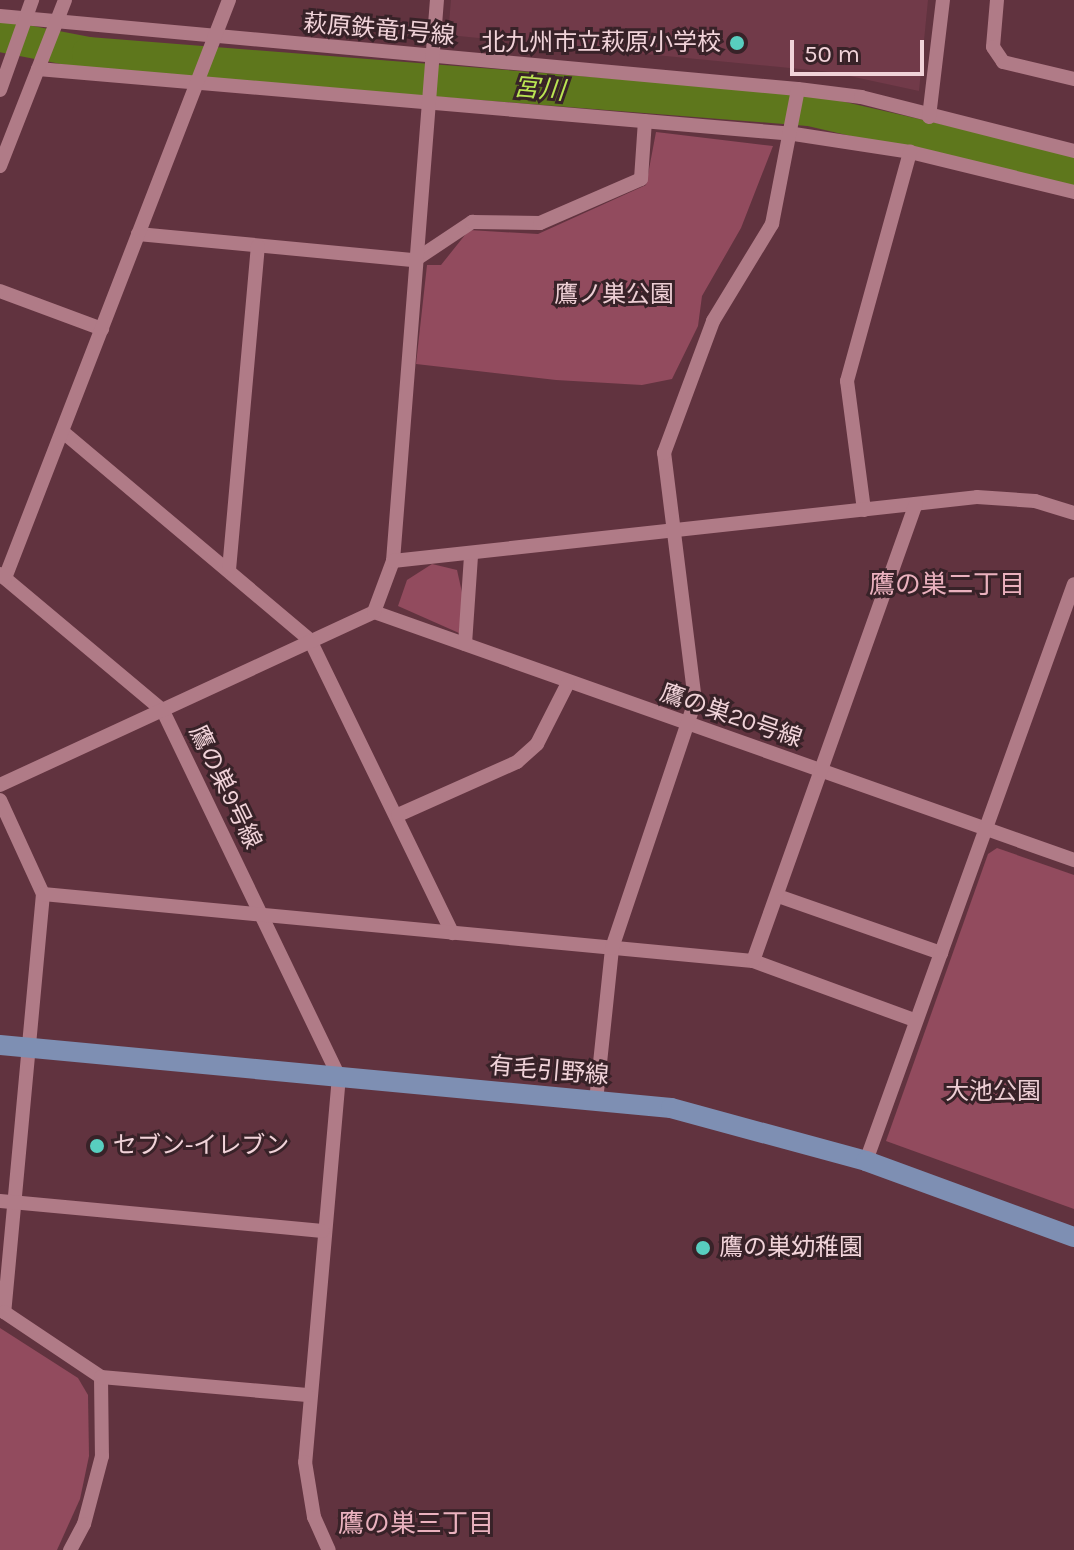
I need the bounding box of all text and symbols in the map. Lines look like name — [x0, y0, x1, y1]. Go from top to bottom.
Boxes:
street label: 萩原鉄竜1号線 — [302, 9, 456, 51]
scale bar — [794, 24, 928, 74]
place label: 北九州市立萩原小学校 — [481, 29, 721, 57]
marker: 北九州市立萩原小学校 — [728, 34, 746, 52]
text: 50 m — [804, 40, 860, 68]
water label: 宮川 — [512, 71, 566, 107]
park label: 鷹ノ巣公園 — [554, 281, 674, 309]
district label: 鷹の巣二丁目 — [869, 569, 1025, 601]
street label: 鷹の巣20号線 — [656, 678, 806, 754]
street label: 鷹の巣9号線 — [183, 721, 267, 853]
street label: 有毛引野線 — [488, 1051, 610, 1091]
park label: 大池公園 — [945, 1078, 1041, 1106]
place label: セブン-イレブン — [113, 1132, 289, 1160]
marker: セブン-イレブン — [88, 1137, 106, 1155]
place label: 鷹の巣幼稚園 — [719, 1234, 863, 1262]
marker: 鷹の巣幼稚園 — [694, 1239, 712, 1257]
district label: 鷹の巣三丁目 — [338, 1508, 494, 1540]

